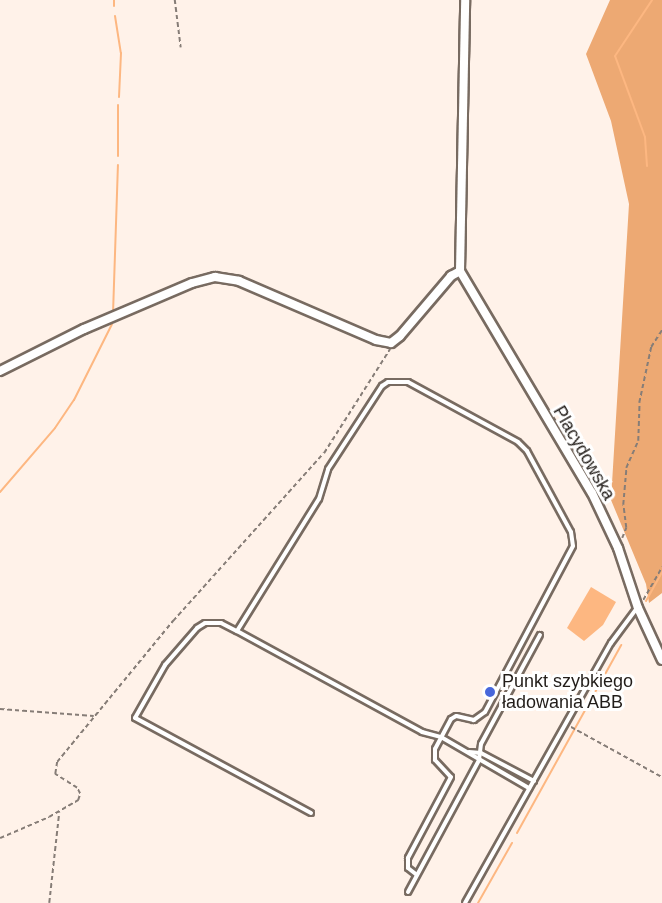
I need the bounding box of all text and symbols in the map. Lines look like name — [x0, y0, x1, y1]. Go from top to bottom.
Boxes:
street label: Placydowska — [548, 402, 620, 504]
place label: Punkt szybkiego ładowania ABB — [502, 671, 633, 714]
marker: Punkt szybkiego ładowania ABB — [483, 685, 497, 699]

